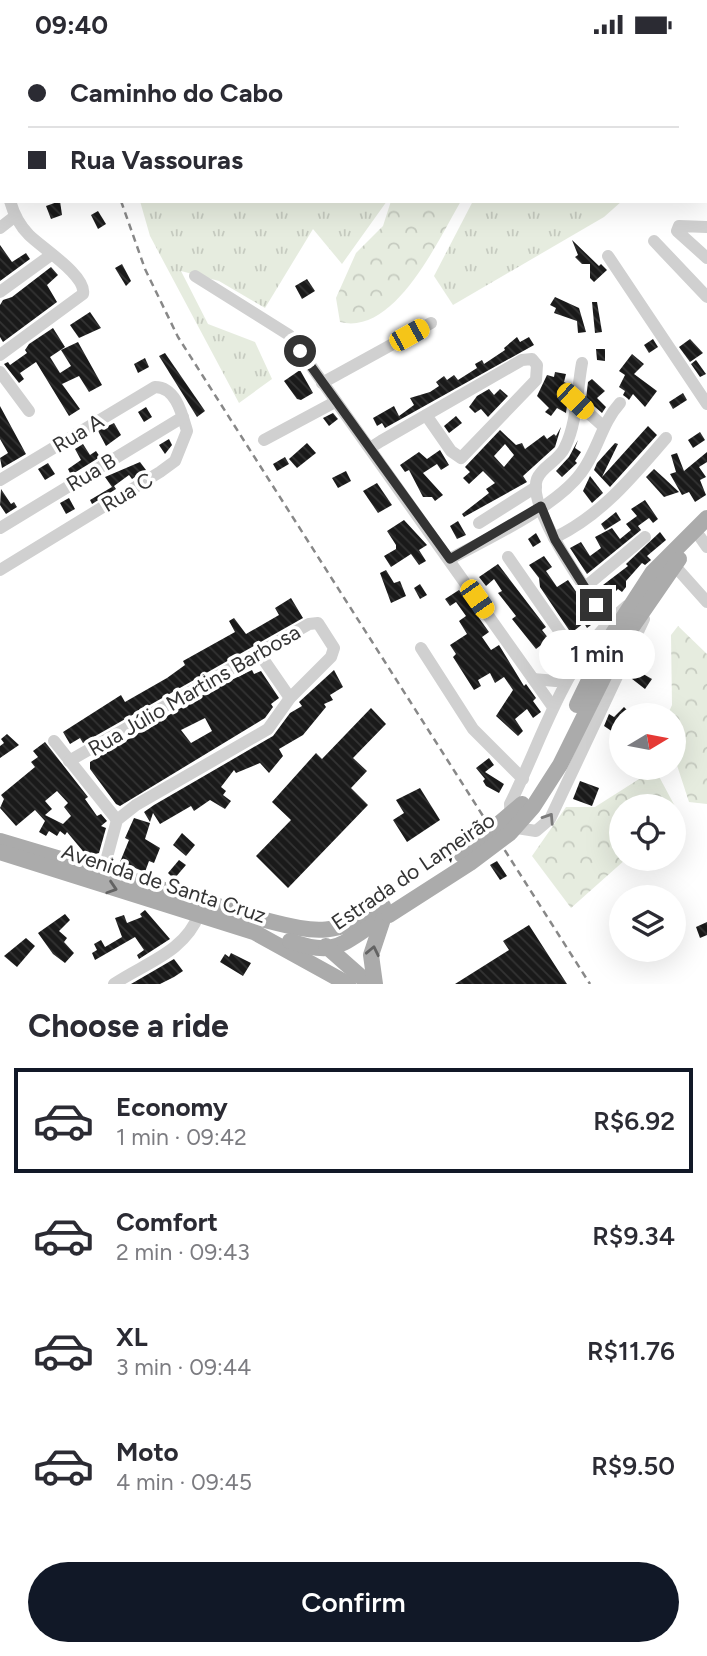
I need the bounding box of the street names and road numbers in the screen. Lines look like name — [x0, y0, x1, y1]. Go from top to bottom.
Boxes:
street label: Rua A — [48, 408, 108, 458]
street label: Rua B — [62, 447, 120, 497]
street label: Rua C — [97, 467, 157, 517]
street label: Rua Júlio Martins Barbosa — [83, 619, 305, 761]
street label: Estrada do Lameirão — [327, 807, 499, 935]
street label: Avenida de Santa Cruz — [59, 838, 269, 928]

